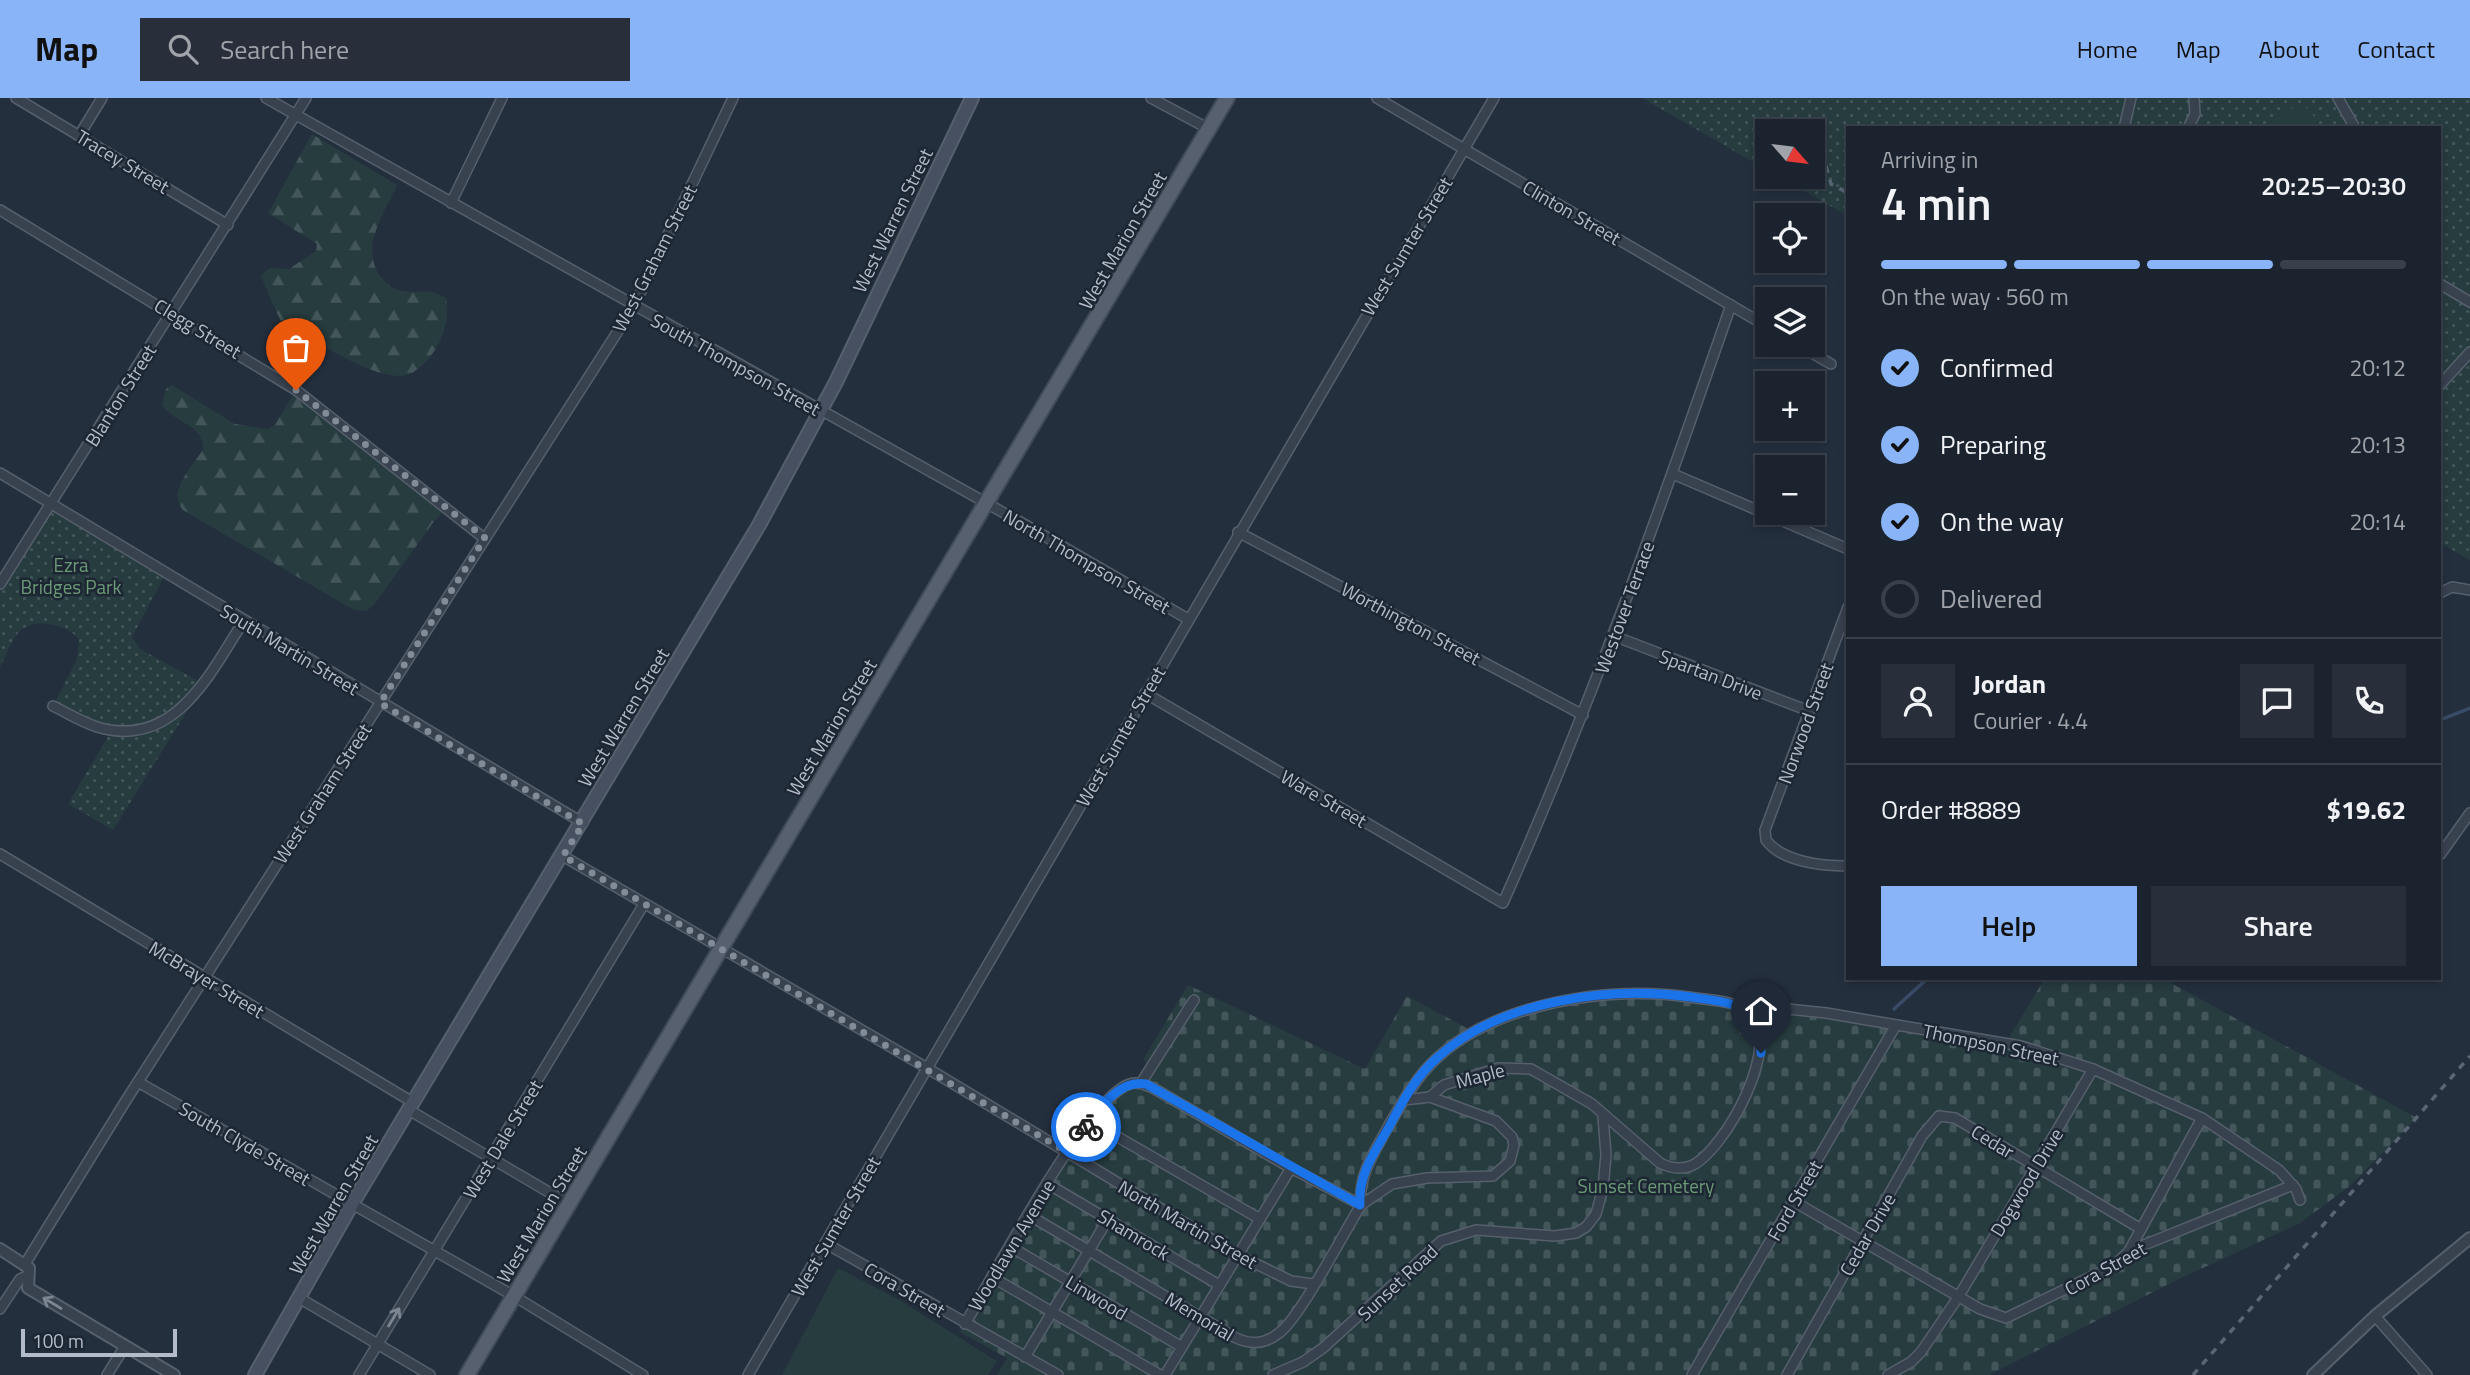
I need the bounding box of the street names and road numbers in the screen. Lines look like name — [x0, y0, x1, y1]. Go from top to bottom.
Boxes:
street label: Tracey Street — [71, 122, 175, 200]
street label: West Warren Street — [844, 142, 940, 297]
street label: West Marion Street — [1071, 165, 1174, 315]
street label: West Sumter Street — [1353, 171, 1459, 321]
street label: Clinton Street — [1518, 172, 1627, 252]
street label: West Graham Street — [604, 179, 704, 337]
street label: Clegg Street — [149, 291, 247, 366]
street label: South Thompson Street — [646, 305, 826, 423]
street label: Blanton Street — [77, 338, 163, 452]
street label: North Thompson Street — [998, 501, 1176, 621]
street label: Westover Terrace — [1587, 537, 1661, 677]
street label: Worthington Street — [1336, 574, 1486, 672]
street label: South Martin Street — [215, 596, 365, 702]
street label: Spartan Drive — [1655, 641, 1767, 707]
street label: West Warren Street — [570, 642, 676, 792]
street label: West Marion Street — [779, 653, 884, 801]
street label: Norwood Street — [1770, 658, 1840, 788]
street label: West Sumter Street — [1068, 660, 1172, 812]
street label: West Graham Street — [266, 717, 379, 869]
street label: Ware Street — [1276, 762, 1373, 835]
street label: McBrayer Street — [144, 933, 271, 1025]
street label: Thompson Street — [1920, 1015, 2062, 1073]
street label: Maple — [1452, 1055, 1508, 1095]
street label: West Dale Street — [455, 1074, 549, 1204]
street label: South Clyde Street — [174, 1093, 317, 1193]
street label: Cedar — [1966, 1117, 2020, 1165]
street label: Dogwood Drive — [1982, 1122, 2070, 1242]
street label: West Warren Street — [281, 1128, 385, 1280]
street label: West Marion Street — [489, 1140, 594, 1288]
street label: West Sumter Street — [783, 1150, 887, 1302]
street label: Ford Street — [1759, 1154, 1829, 1246]
street label: North Martin Street — [1113, 1172, 1263, 1276]
street label: Woodlawn Avenue — [960, 1174, 1062, 1316]
street label: Cedar Drive — [1832, 1187, 1902, 1281]
street label: Shamrock — [1092, 1201, 1176, 1267]
street label: Cora Street — [2059, 1233, 2151, 1302]
street label: Sunset Road — [1350, 1237, 1444, 1327]
street label: Cora Street — [859, 1254, 951, 1324]
street label: Linwood — [1060, 1267, 1134, 1327]
street label: Memorial — [1160, 1284, 1240, 1348]

